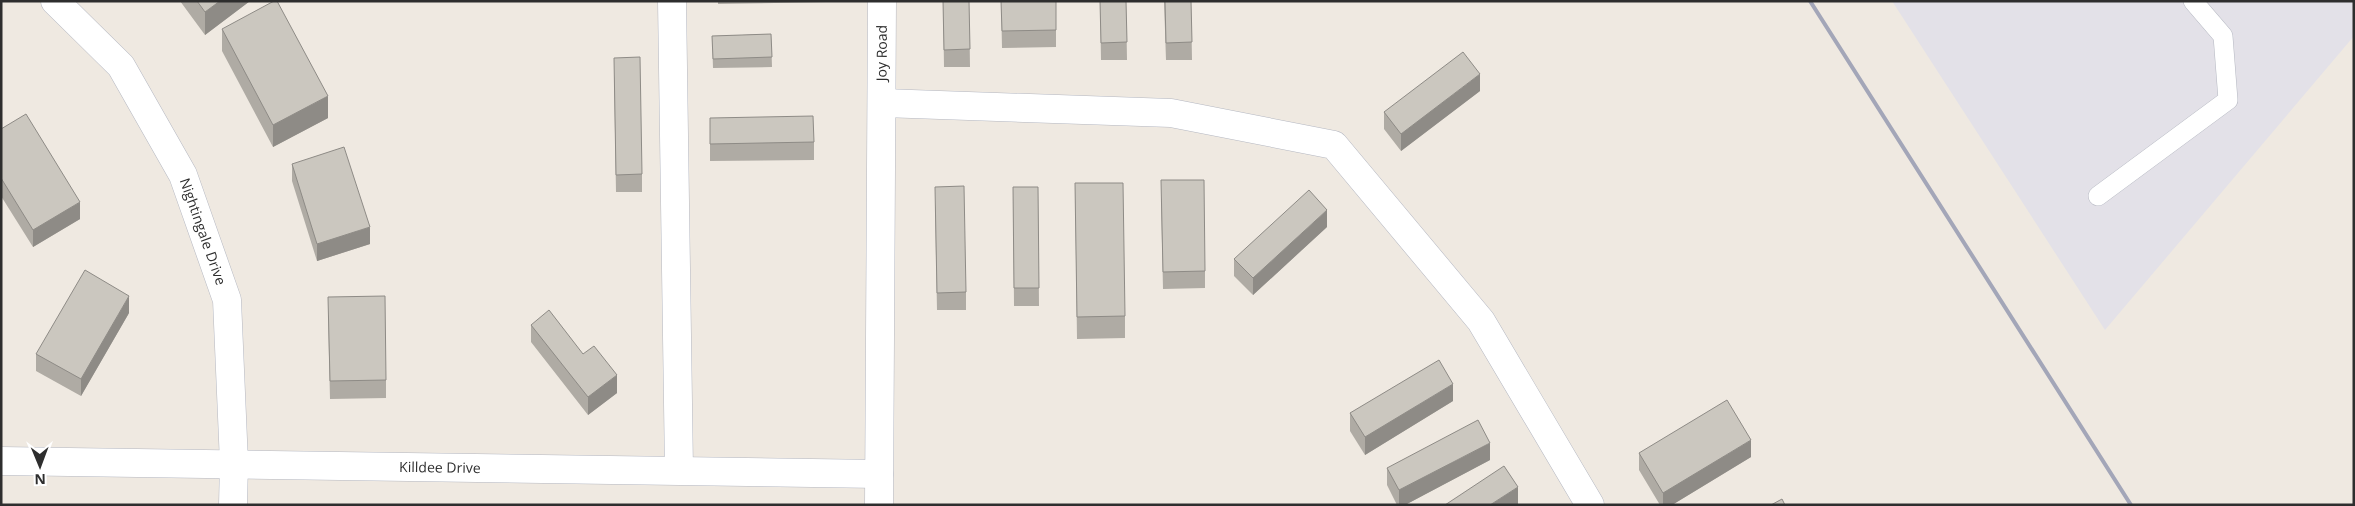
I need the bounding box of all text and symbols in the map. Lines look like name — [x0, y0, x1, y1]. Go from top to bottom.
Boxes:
street label: Joy Road — [872, 25, 891, 83]
street label: Nightingale Drive — [176, 175, 231, 288]
north arrow — [15, 441, 65, 491]
street label: Killdee Drive — [399, 457, 481, 477]
text: N — [34, 470, 46, 489]

